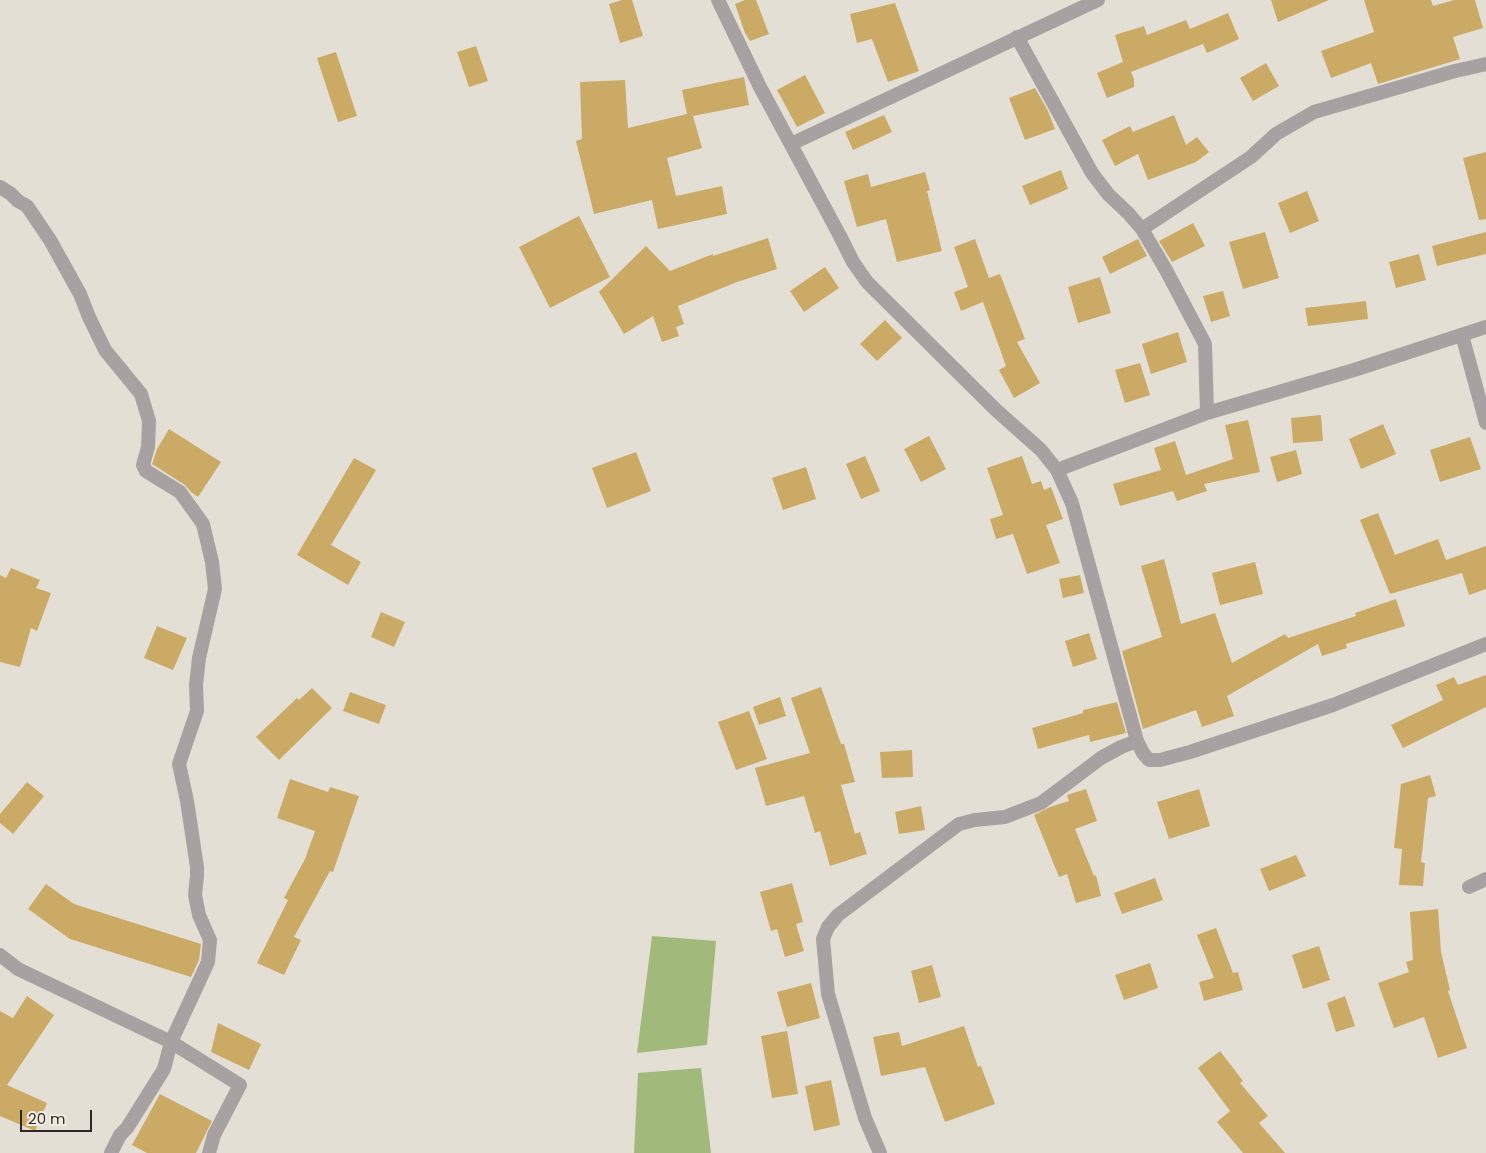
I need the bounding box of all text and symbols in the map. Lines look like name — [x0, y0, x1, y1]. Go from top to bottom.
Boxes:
scale bar — [22, 1100, 95, 1132]
text: 20 m — [28, 1108, 66, 1129]

